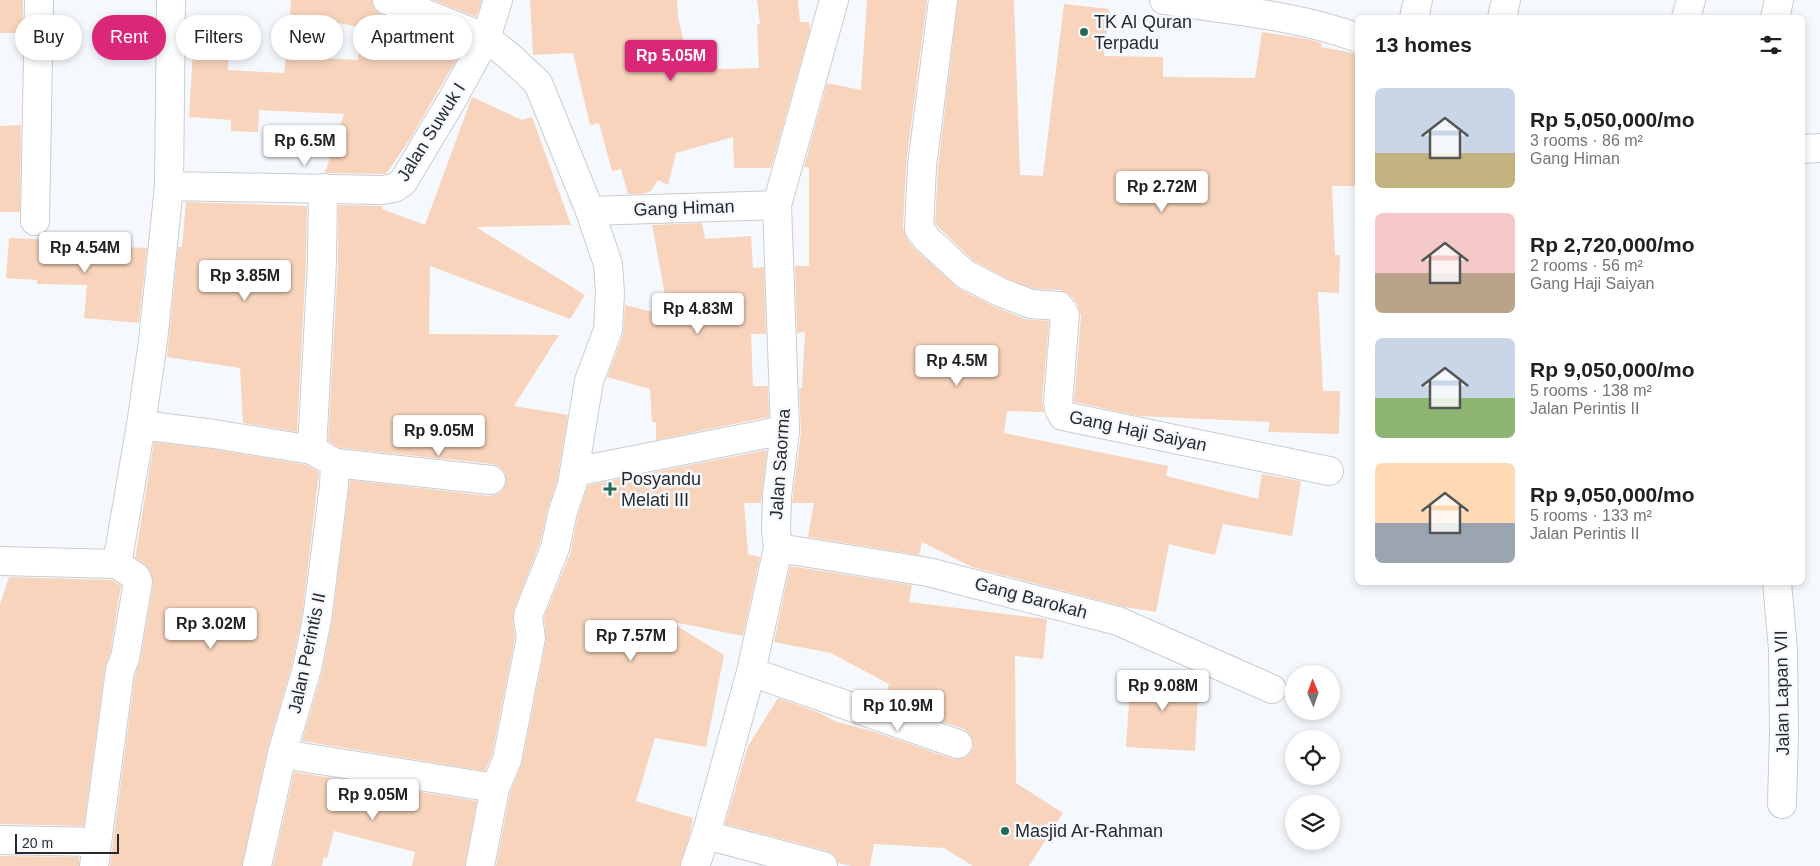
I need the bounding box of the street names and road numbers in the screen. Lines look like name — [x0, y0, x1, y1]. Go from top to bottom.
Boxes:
street label: Jalan Suwuk I — [393, 79, 469, 185]
street label: Gang Himan — [633, 196, 735, 220]
street label: Jalan Saorma — [766, 407, 794, 520]
street label: Gang Haji Saiyan — [1067, 407, 1209, 455]
street label: Gang Barokah — [972, 573, 1090, 623]
street label: Jalan Perintis II — [284, 591, 330, 715]
street label: Jalan Lapan VII — [1771, 630, 1793, 756]

